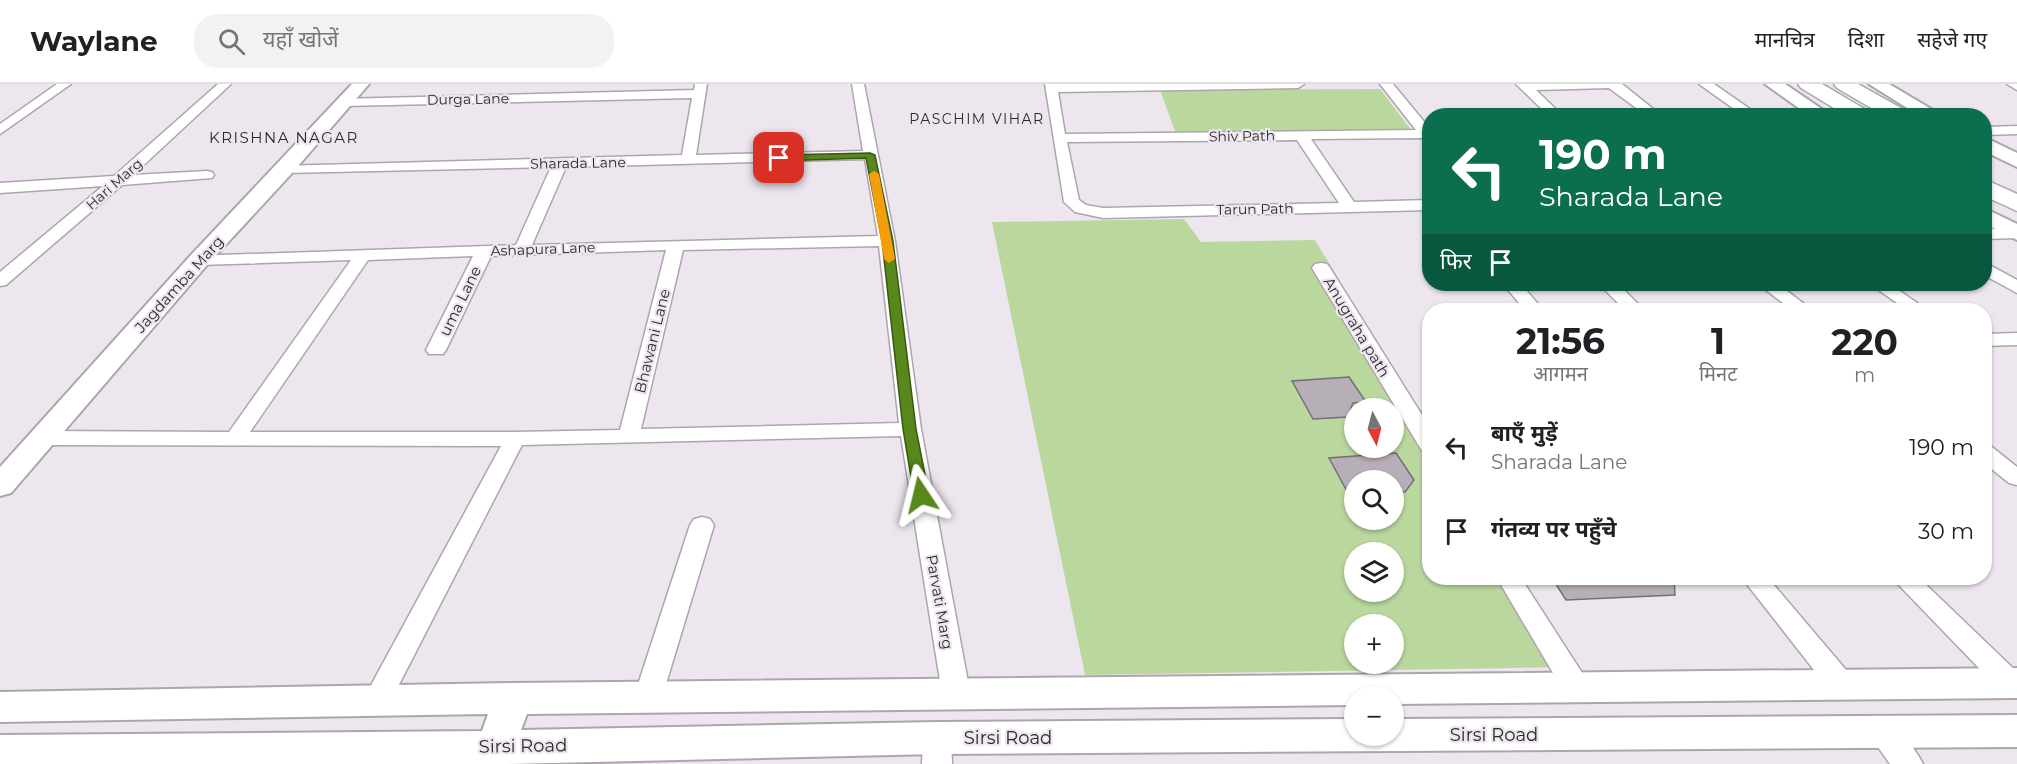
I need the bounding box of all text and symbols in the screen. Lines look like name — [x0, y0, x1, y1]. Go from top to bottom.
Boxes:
search box — [194, 14, 614, 68]
text: Waylane — [30, 24, 158, 58]
icon: search — [215, 25, 248, 58]
text: यहाँ खोजें — [263, 26, 339, 53]
text: मानचित्र — [1755, 27, 1815, 52]
text: दिशा — [1848, 27, 1884, 52]
text: सहेजे गए — [1917, 27, 1987, 52]
street label: Durga Lane — [427, 89, 509, 109]
district label: PASCHIM VIHAR — [909, 110, 1045, 128]
street label: Shiv Path — [1209, 126, 1275, 146]
district label: KRISHNA NAGAR — [209, 128, 359, 147]
text: 190 m — [1539, 128, 1667, 180]
pin — [753, 132, 804, 183]
icon: left — [1440, 132, 1518, 210]
icon: arrive — [762, 141, 795, 174]
street label: Sharada Lane — [530, 153, 626, 173]
street label: Hari Marg — [82, 154, 146, 214]
text: Sharada Lane — [1539, 180, 1723, 213]
street label: Tarun Path — [1216, 199, 1294, 219]
street label: Jagdamba Marg — [130, 232, 227, 337]
street label: Ashapura Lane — [490, 238, 596, 260]
icon: arrive — [1484, 246, 1517, 279]
text: फिर — [1440, 248, 1472, 275]
street label: uma Lane — [435, 263, 485, 339]
street label: Anugraha path — [1320, 273, 1394, 381]
street label: Bhawani Lane — [630, 287, 674, 395]
text: 21:56 — [1516, 319, 1605, 363]
text: 1 — [1711, 319, 1725, 363]
text: 220 — [1831, 320, 1898, 364]
text: आगमन — [1533, 362, 1588, 386]
text: मिनट — [1699, 362, 1737, 386]
text: m — [1854, 363, 1875, 387]
north arrow — [1344, 398, 1404, 458]
map controls — [1344, 398, 1404, 746]
text: बाएँ मुड़ें — [1491, 420, 1558, 447]
icon: left — [1440, 431, 1473, 464]
text: 190 m — [1909, 434, 1974, 461]
text: Sharada Lane — [1491, 450, 1627, 474]
position arrow — [889, 463, 953, 527]
button: search — [1344, 470, 1404, 530]
icon: arrive — [1440, 515, 1473, 548]
text: गंतव्य पर पहुँचे — [1491, 516, 1617, 543]
text: 30 m — [1918, 518, 1974, 545]
button: layers — [1344, 542, 1404, 602]
street label: Parvati Marg — [922, 553, 958, 651]
button: + — [1344, 614, 1404, 674]
button: − — [1344, 686, 1404, 746]
street label: Sirsi Road — [1450, 724, 1538, 746]
street label: Sirsi Road — [964, 727, 1052, 749]
street label: Sirsi Road — [479, 734, 567, 758]

